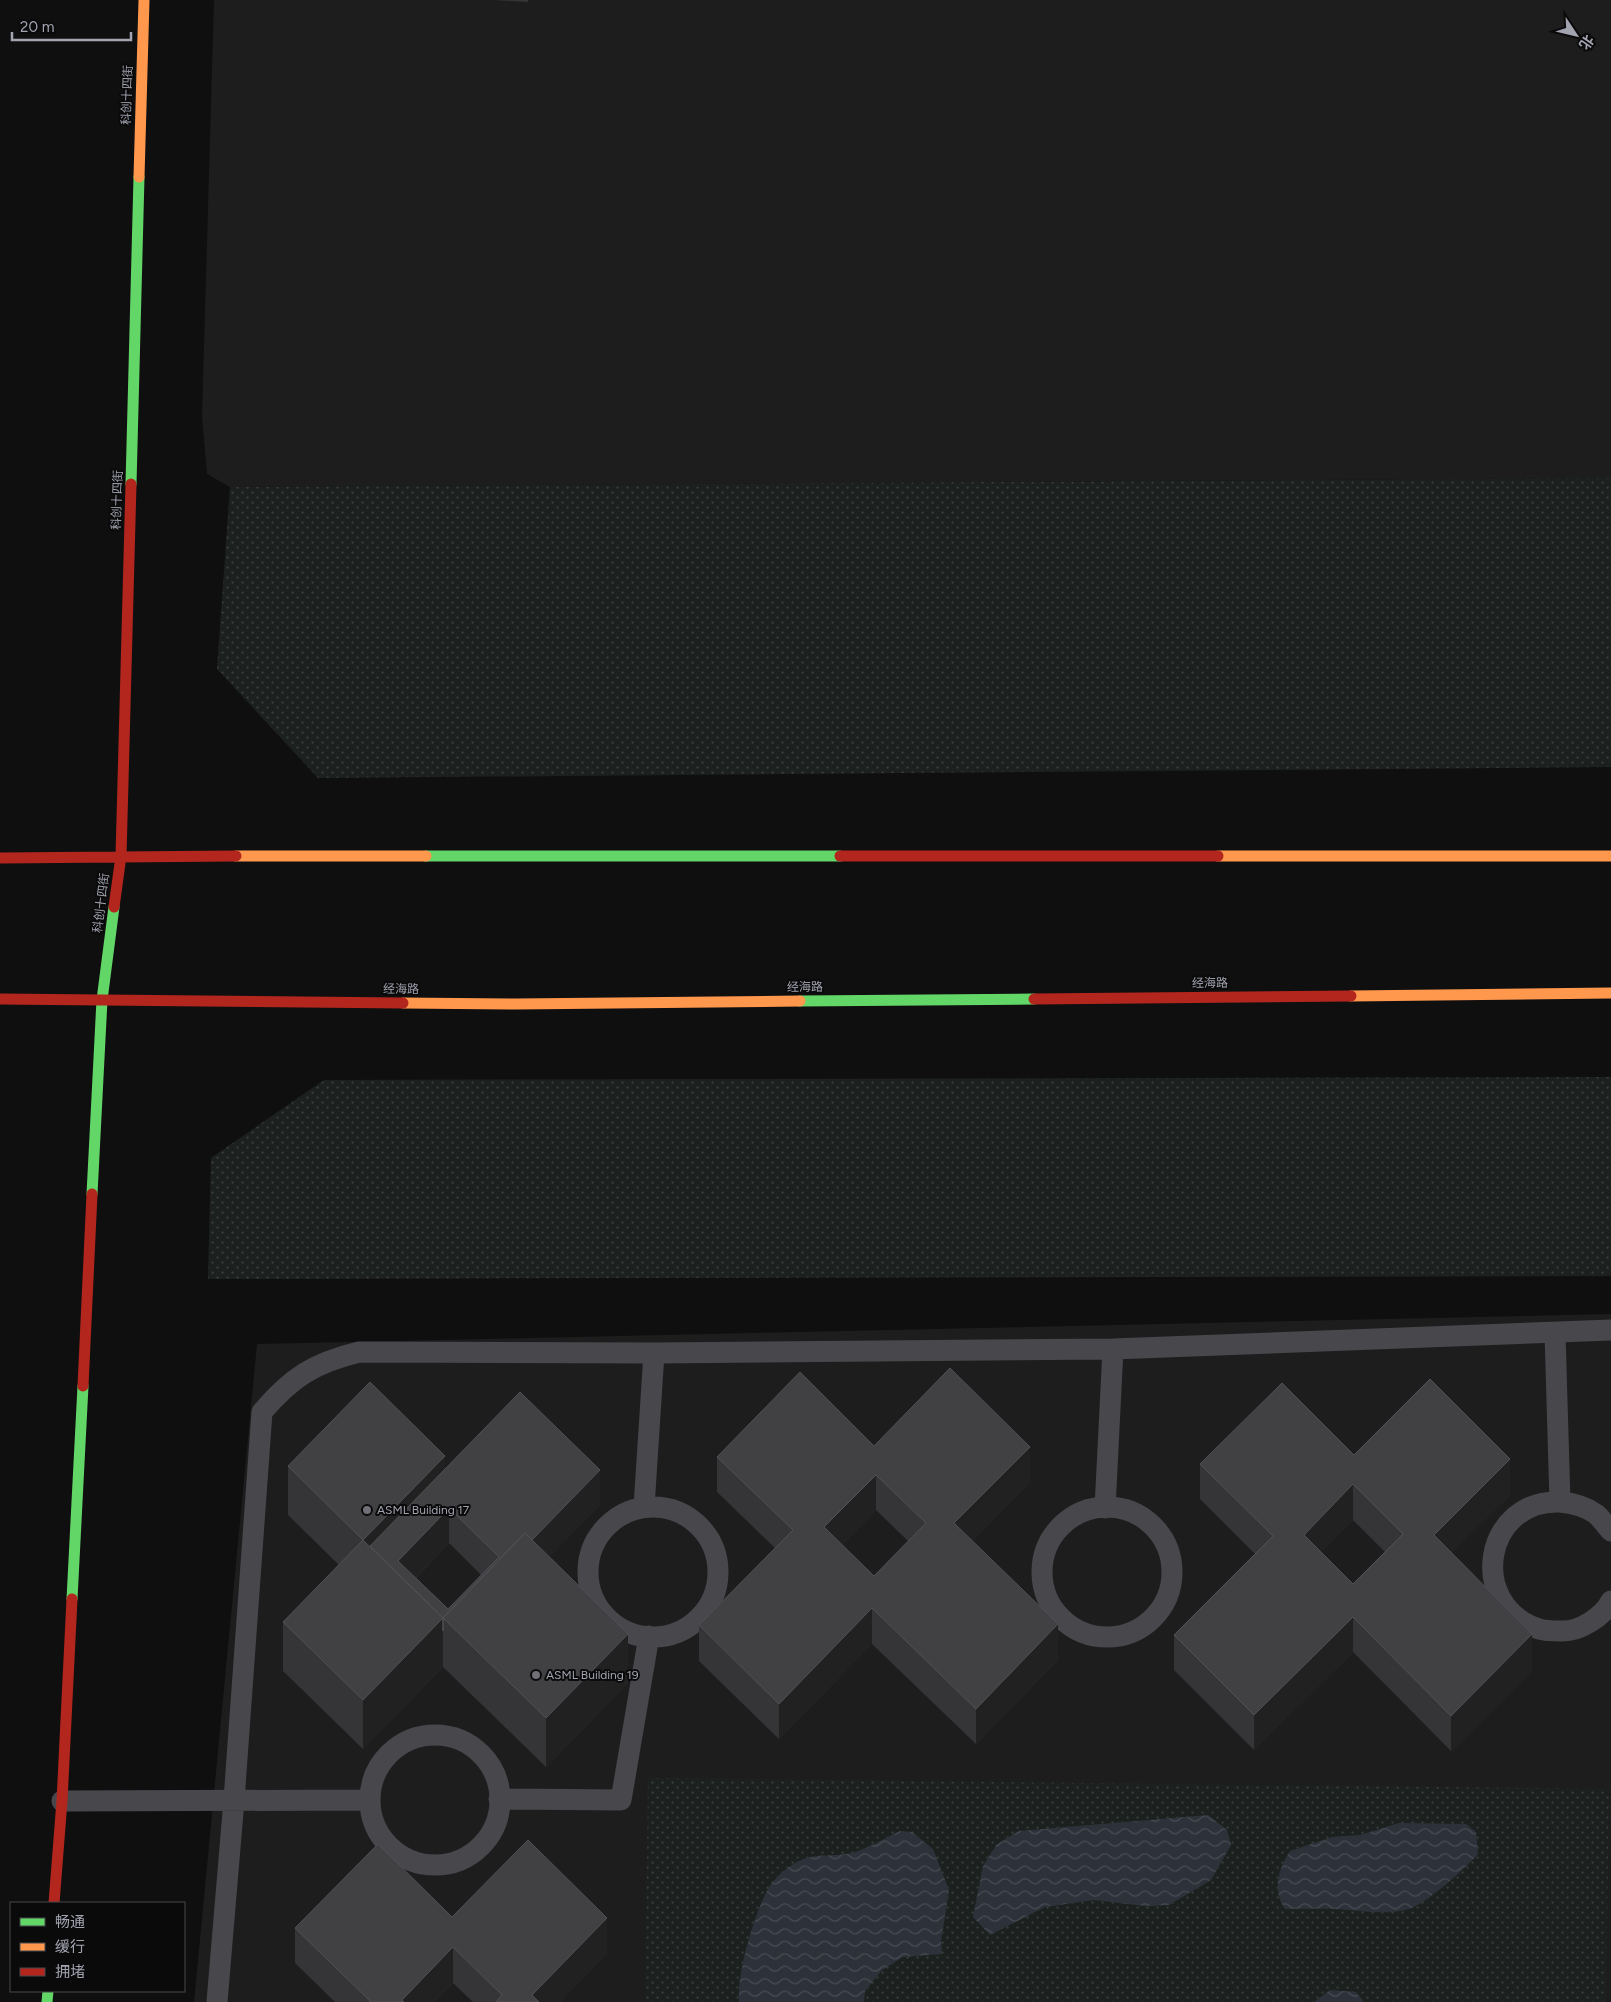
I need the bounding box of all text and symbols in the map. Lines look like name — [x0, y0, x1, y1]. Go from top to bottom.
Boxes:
scale bar — [12, 10, 131, 42]
north arrow — [1551, 10, 1601, 60]
text: 20 m — [20, 18, 54, 36]
text: 北 — [1575, 32, 1597, 53]
street label: 科创十四街 — [119, 65, 135, 125]
street label: 科创十四街 — [109, 470, 125, 530]
street label: 科创十四街 — [90, 872, 112, 934]
street label: 经海路 — [1192, 976, 1228, 990]
street label: 经海路 — [787, 980, 823, 994]
street label: 经海路 — [383, 982, 419, 996]
place label: ASML Building 17 — [377, 1503, 470, 1517]
marker: ASML Building 17 — [361, 1504, 373, 1516]
place label: ASML Building 19 — [546, 1668, 639, 1682]
marker: ASML Building 19 — [530, 1669, 542, 1681]
legend — [10, 1902, 185, 1992]
text: 畅通 — [55, 1913, 85, 1931]
text: 缓行 — [55, 1938, 85, 1956]
text: 拥堵 — [55, 1963, 85, 1981]

